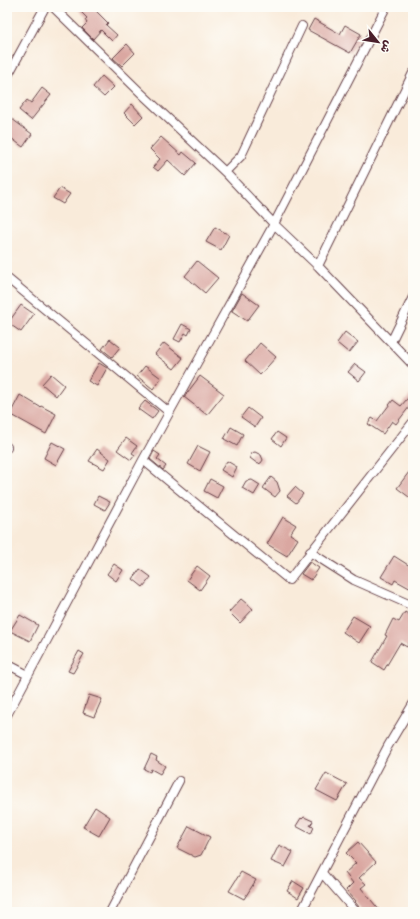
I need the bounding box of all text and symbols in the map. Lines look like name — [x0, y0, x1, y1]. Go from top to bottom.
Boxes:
north arrow — [358, 22, 398, 62]
text: ش — [377, 38, 396, 56]

